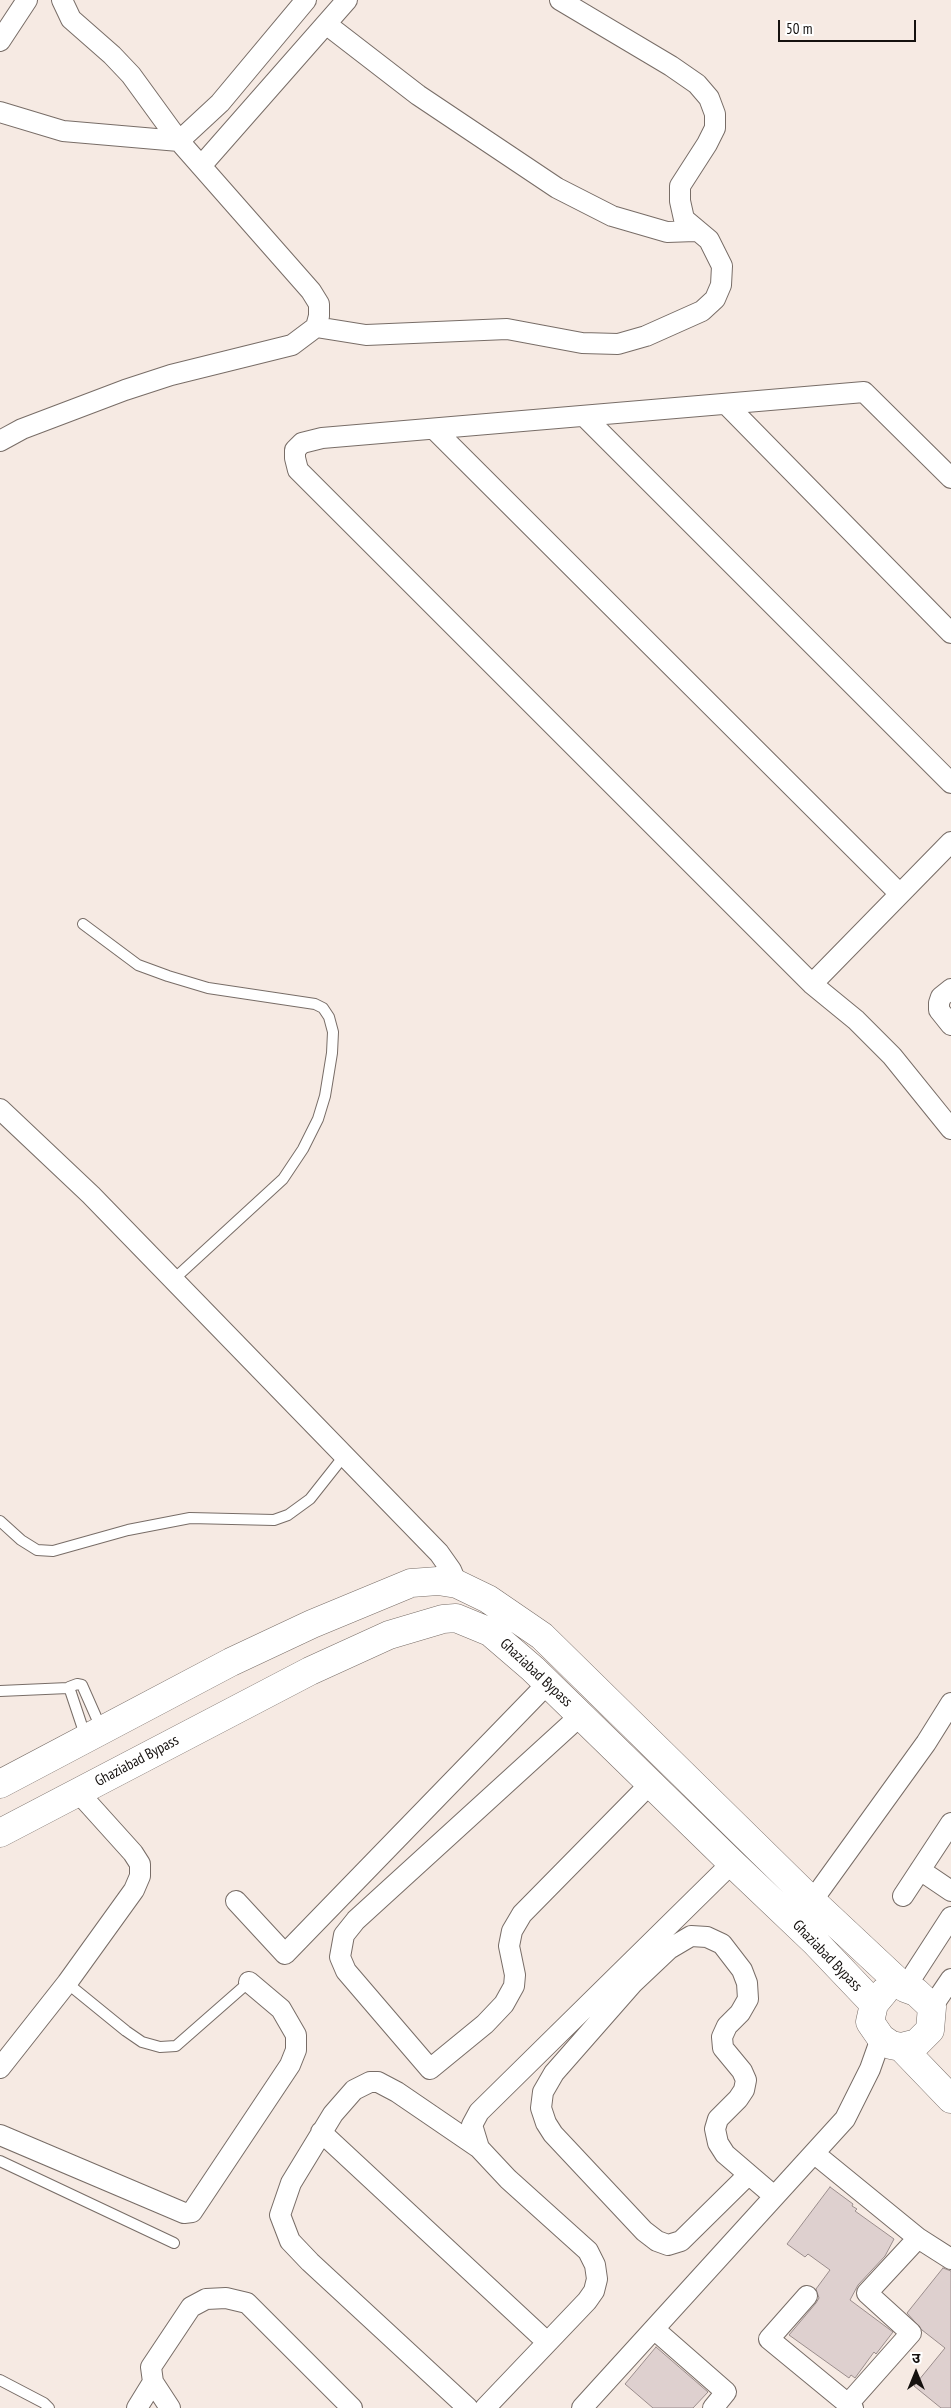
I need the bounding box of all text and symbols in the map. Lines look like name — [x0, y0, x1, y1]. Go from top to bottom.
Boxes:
scale bar — [781, 10, 918, 42]
text: 50 m — [786, 19, 812, 38]
street label: Ghaziabad Bypass — [496, 1635, 576, 1711]
street label: Ghaziabad Bypass — [92, 1731, 182, 1791]
street label: Ghaziabad Bypass — [789, 1917, 865, 1995]
north arrow — [891, 2348, 941, 2398]
text: उ — [912, 2349, 920, 2367]

